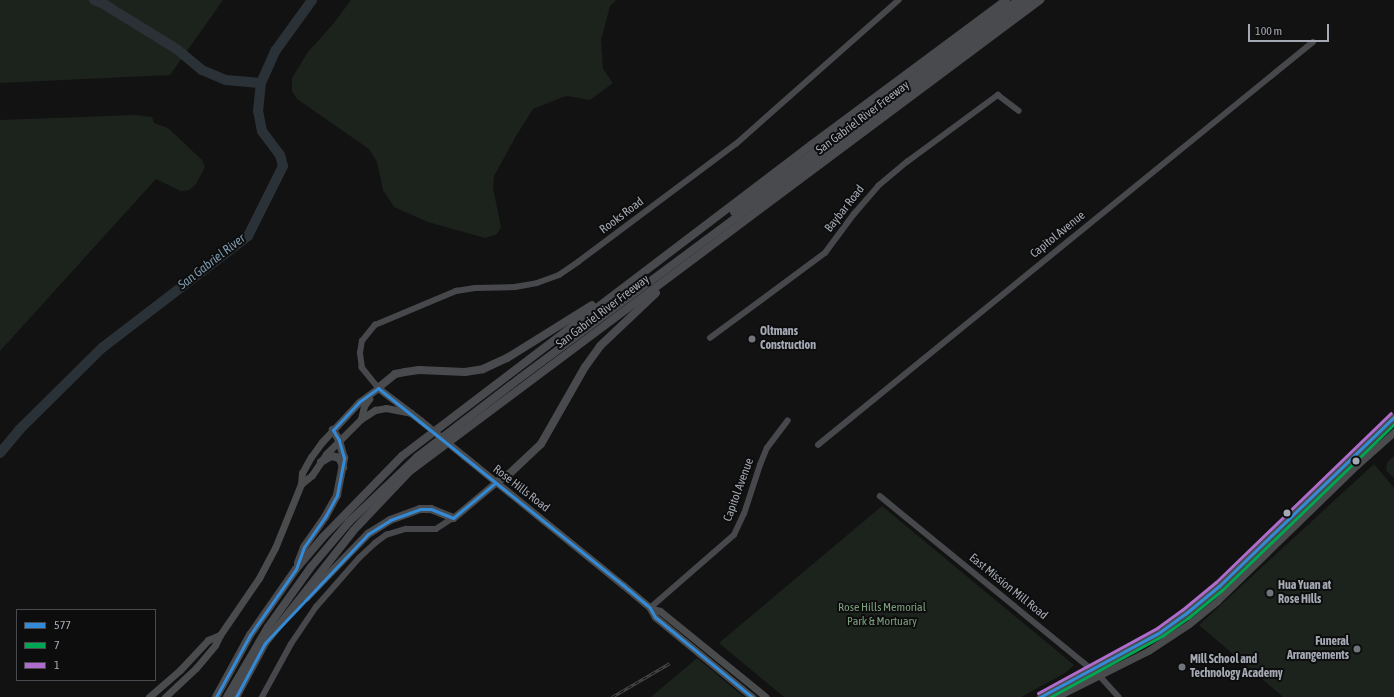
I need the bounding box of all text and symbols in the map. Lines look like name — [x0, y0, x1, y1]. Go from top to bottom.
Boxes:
scale bar — [1250, 16, 1331, 42]
text: 100 m — [1255, 24, 1282, 38]
street label: San Gabriel River Freeway — [814, 78, 912, 158]
street label: Baybar Road — [822, 183, 868, 235]
street label: Rooks Road — [597, 195, 647, 237]
street label: Capitol Avenue — [1028, 208, 1088, 262]
water label: San Gabriel River — [175, 231, 249, 293]
street label: San Gabriel River Freeway — [554, 272, 652, 352]
place label: Oltmans Construction — [760, 325, 816, 353]
marker: Oltmans Construction — [747, 334, 757, 344]
street label: Capitol Avenue — [721, 456, 757, 524]
unlabelled marker — [1351, 456, 1361, 466]
street label: Rose Hills Road — [490, 462, 552, 516]
unlabelled marker — [1282, 508, 1292, 518]
street label: East Mission Mill Road — [966, 551, 1050, 623]
place label: Hua Yuan at Rose Hills — [1278, 579, 1331, 607]
marker: Hua Yuan at Rose Hills — [1265, 588, 1275, 598]
park label: Rose Hills Memorial Park & Mortuary — [838, 601, 926, 629]
legend — [16, 609, 156, 681]
text: 577 — [54, 618, 71, 632]
place label: Funeral Arrangements — [1287, 635, 1349, 663]
text: 7 — [54, 638, 60, 652]
marker: Funeral Arrangements — [1352, 644, 1362, 654]
place label: Mill School and Technology Academy — [1190, 653, 1283, 681]
text: 1 — [54, 658, 60, 672]
marker: Mill School and Technology Academy — [1177, 662, 1187, 672]

